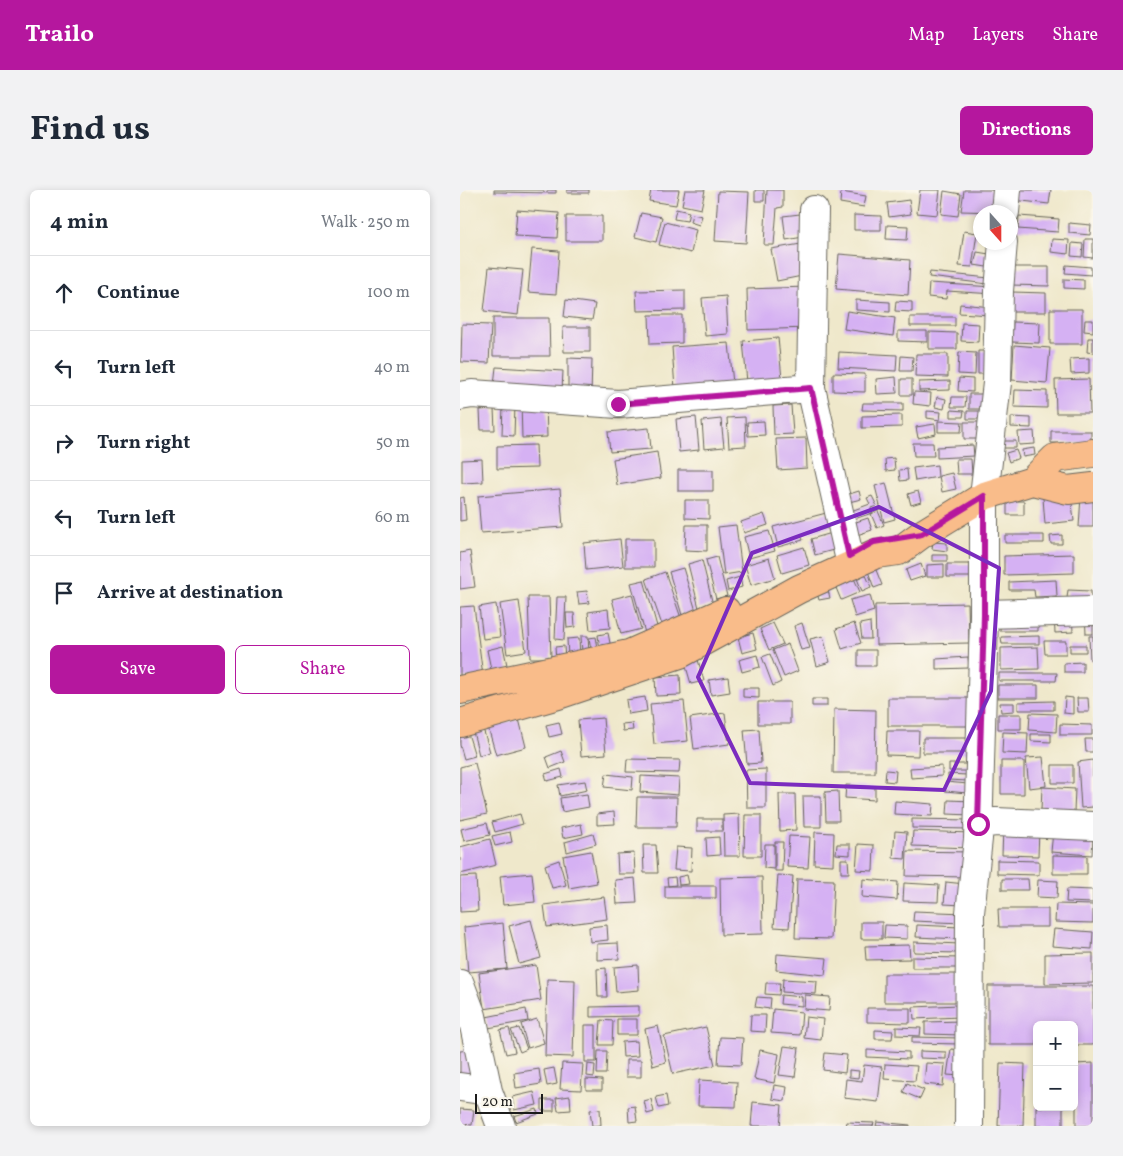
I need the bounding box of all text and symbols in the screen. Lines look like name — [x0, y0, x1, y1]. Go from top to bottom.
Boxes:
text: Trailo — [25, 18, 94, 52]
text: Map — [908, 23, 944, 48]
text: Layers — [972, 23, 1024, 48]
text: Share — [1052, 23, 1098, 48]
text: Find us — [30, 106, 150, 154]
button: Directions — [960, 106, 1093, 155]
north arrow — [973, 205, 1018, 250]
text: 4 min — [50, 208, 109, 237]
text: Walk · 250 m — [321, 212, 410, 234]
icon: ahead — [50, 279, 78, 307]
text: Continue — [97, 280, 180, 306]
text: 100 m — [367, 282, 410, 304]
icon: left — [50, 354, 78, 382]
text: Turn left — [97, 355, 176, 381]
text: 40 m — [374, 357, 410, 379]
route end — [607, 393, 630, 416]
icon: right — [50, 429, 78, 457]
text: Turn right — [97, 430, 190, 456]
text: 50 m — [376, 432, 410, 454]
icon: left — [50, 504, 78, 532]
text: Turn left — [97, 505, 176, 531]
text: 60 m — [375, 507, 410, 529]
icon: arrive — [50, 579, 78, 607]
text: Arrive at destination — [97, 580, 283, 606]
button: Save — [50, 645, 225, 694]
button: Share — [235, 645, 410, 694]
route start — [967, 813, 990, 836]
map controls — [1033, 1021, 1078, 1111]
button: + — [1033, 1021, 1078, 1066]
button: − — [1033, 1066, 1078, 1111]
scale bar — [475, 1091, 542, 1114]
text: 20 m — [482, 1093, 513, 1112]

